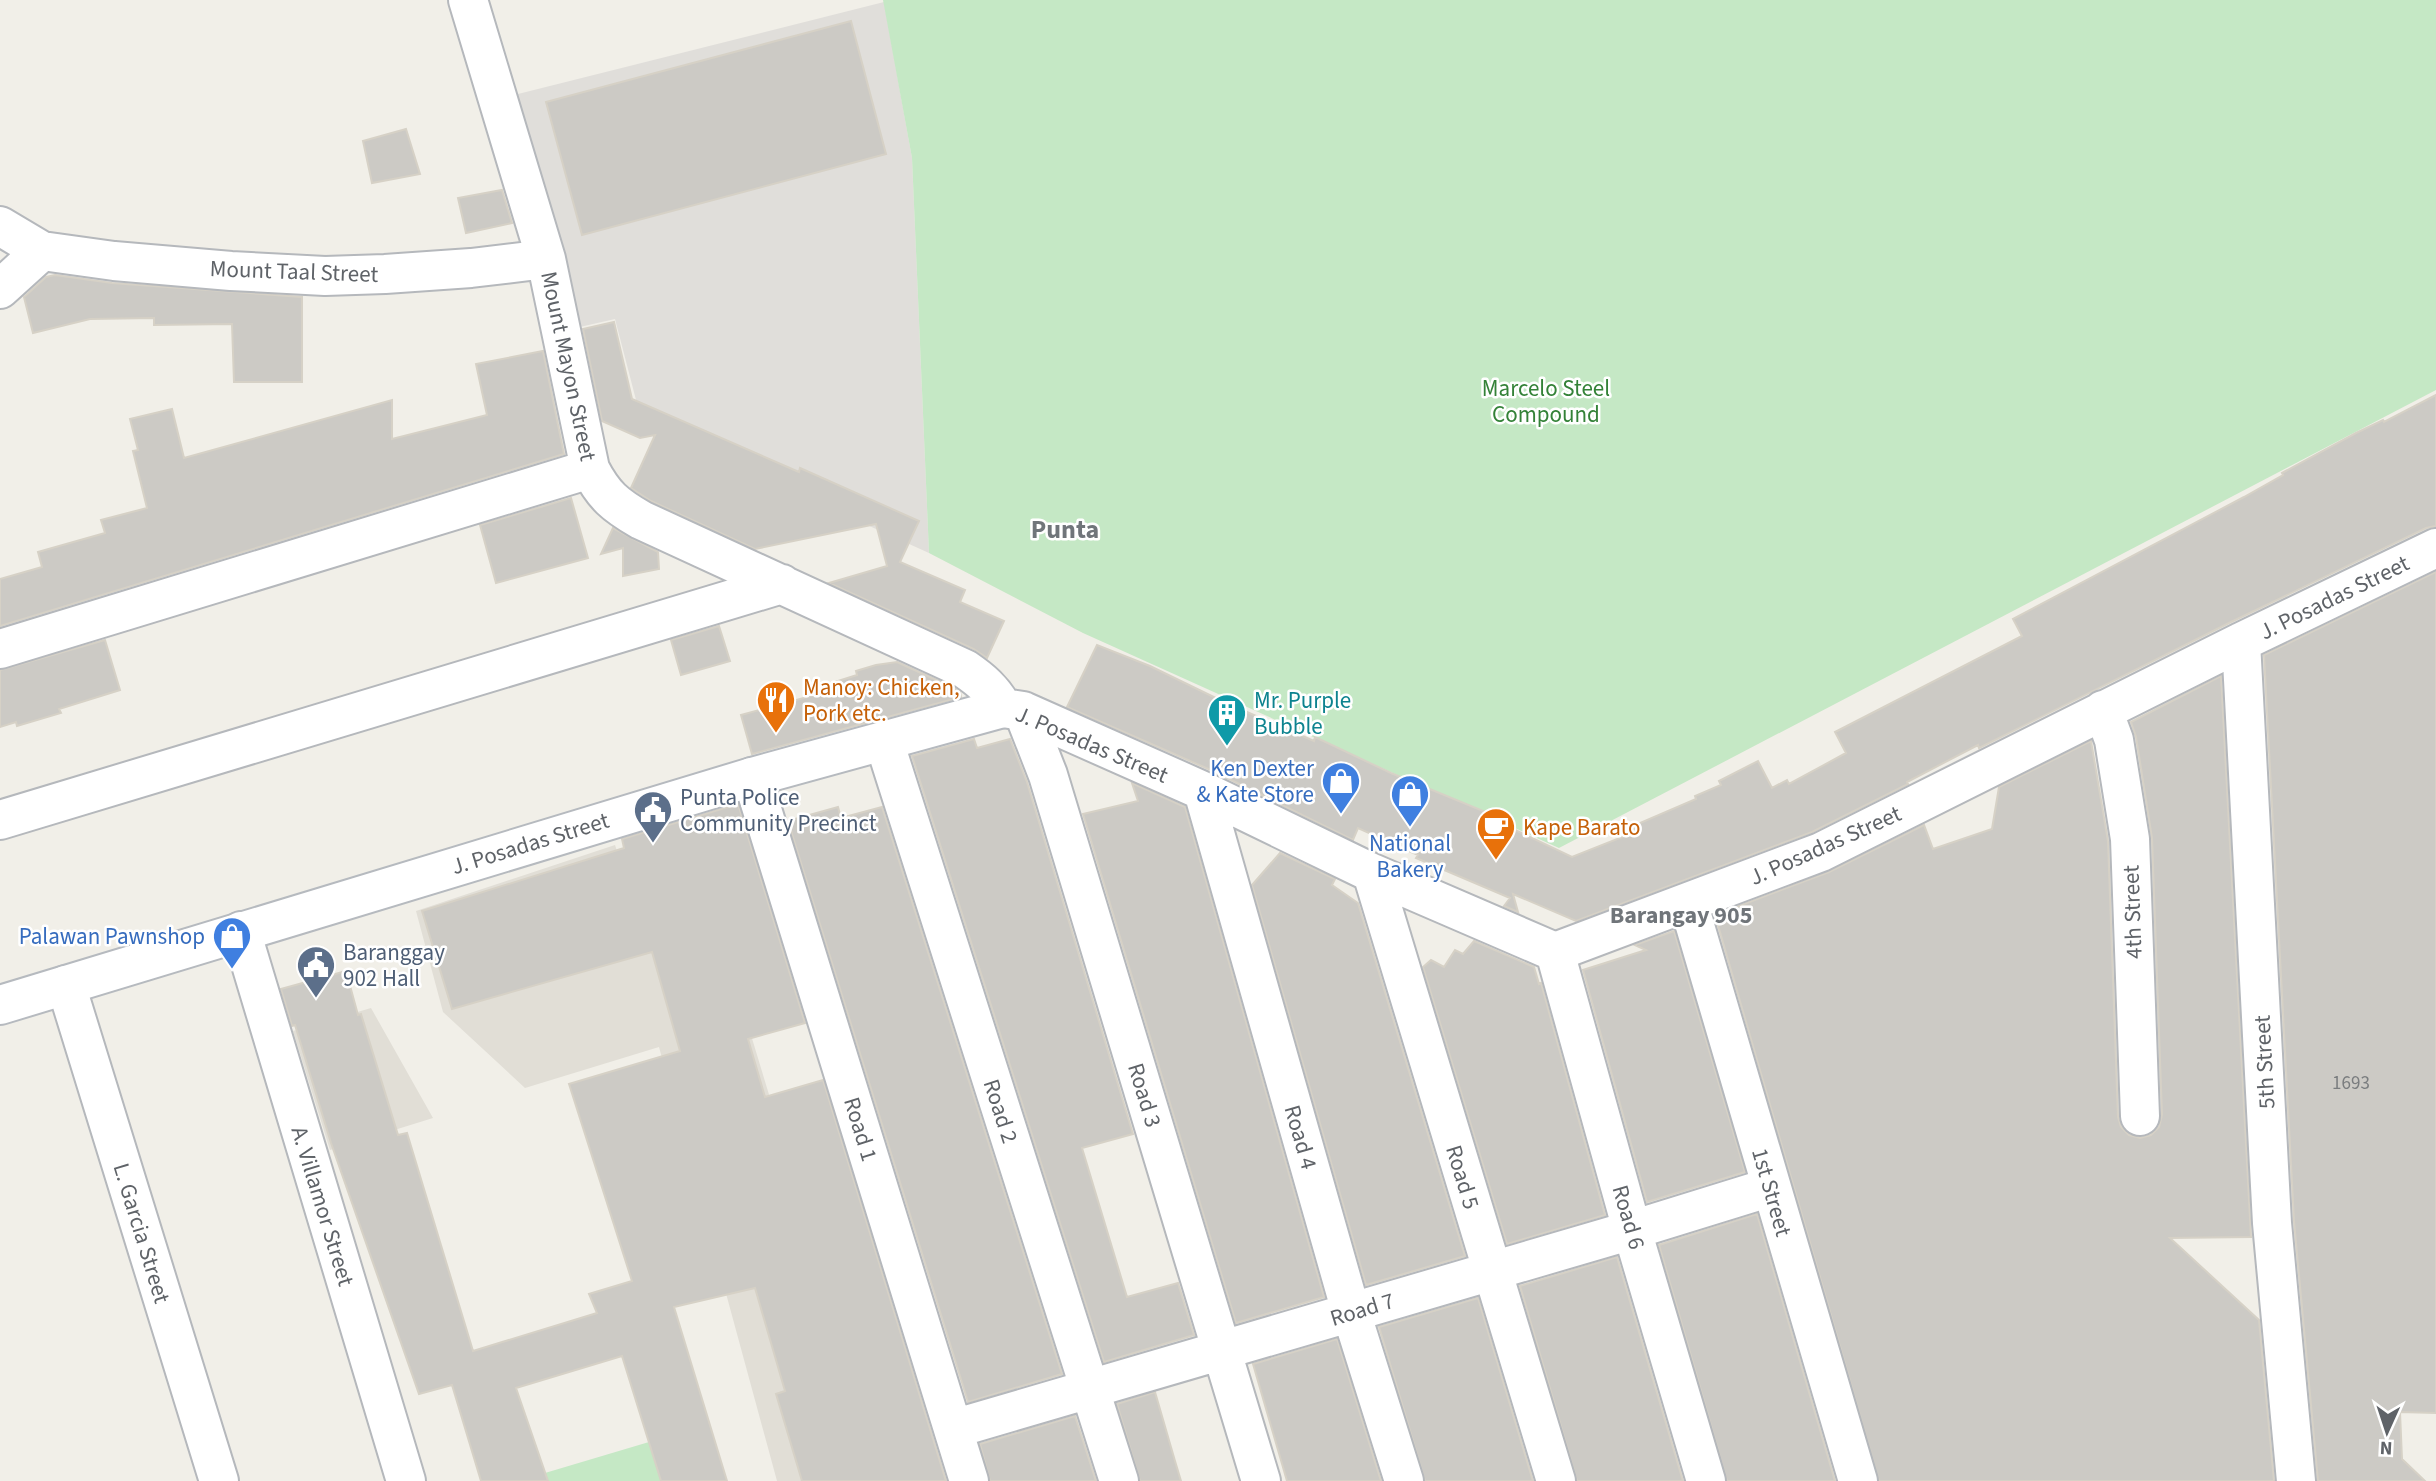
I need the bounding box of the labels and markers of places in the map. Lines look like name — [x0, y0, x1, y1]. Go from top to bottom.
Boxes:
place label: Manoy: Chicken, Pork etc. — [803, 671, 960, 730]
restaurant icon: Manoy: Chicken, Pork etc. — [755, 679, 797, 734]
place label: Mr. Purple Bubble — [1254, 684, 1351, 743]
building icon: Mr. Purple Bubble — [1206, 692, 1248, 747]
place label: Ken Dexter & Kate Store — [1197, 752, 1315, 811]
shop icon: Ken Dexter & Kate Store — [1320, 760, 1362, 815]
shop icon: National Bakery — [1389, 773, 1431, 828]
place label: Punta Police Community Precinct — [680, 781, 877, 840]
public building icon: Punta Police Community Precinct — [632, 789, 674, 844]
cafe icon: Kape Barato — [1475, 806, 1517, 861]
place label: Kape Barato — [1523, 811, 1640, 844]
place label: National Bakery — [1369, 827, 1451, 886]
shop icon: Palawan Pawnshop — [211, 915, 253, 970]
place label: Palawan Pawnshop — [19, 920, 205, 953]
place label: Baranggay 902 Hall — [343, 936, 445, 995]
public building icon: Baranggay 902 Hall — [295, 944, 337, 999]

